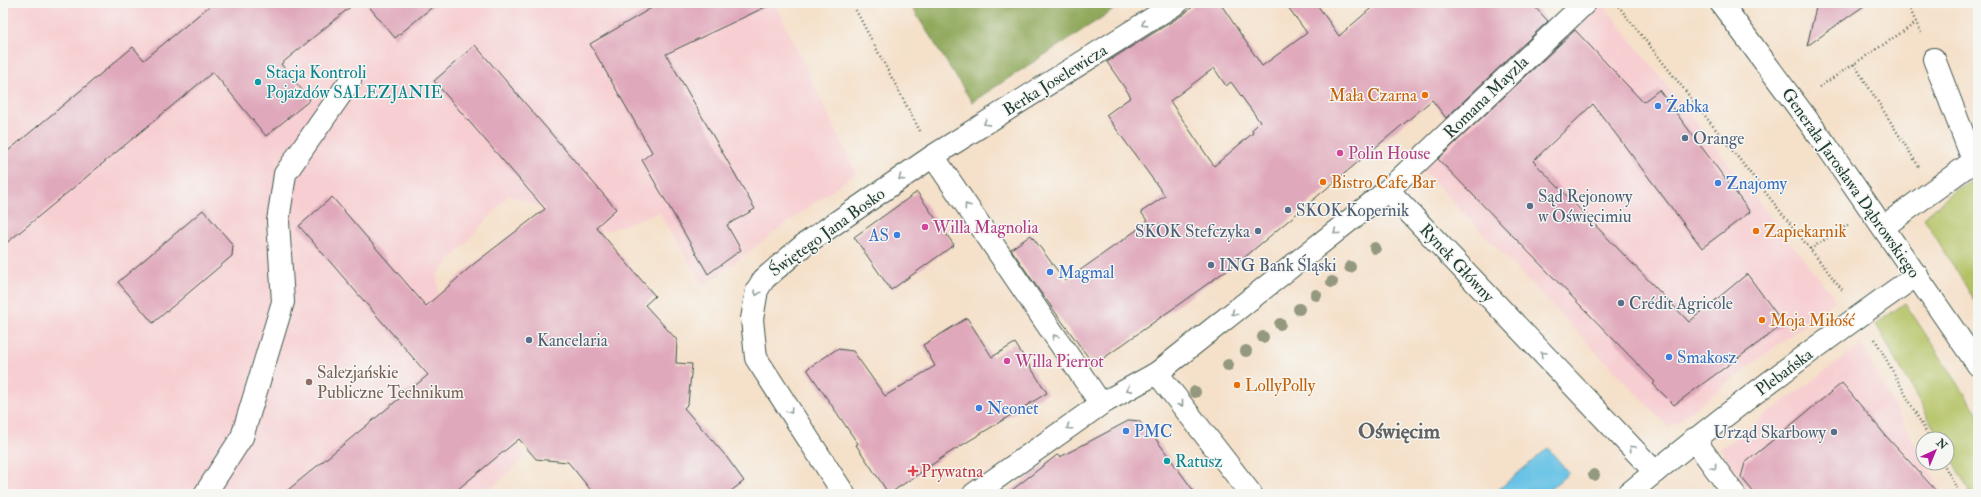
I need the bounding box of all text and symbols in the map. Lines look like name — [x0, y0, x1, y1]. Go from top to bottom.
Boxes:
one-way arrow — [1141, 19, 1148, 26]
street label: Berka Joselewicza — [999, 39, 1112, 121]
street label: Romana Mayzla — [1439, 51, 1534, 143]
place label: Stacja Kontroli Pojazdów SALEZJANIE — [266, 62, 443, 104]
marker: Stacja Kontroli Pojazdów SALEZJANIE — [253, 77, 263, 87]
street label: Generała Jarosława Dąbrowskiego — [1776, 84, 1925, 283]
place label: Mała Czarna — [1329, 85, 1418, 106]
marker: Mała Czarna — [1420, 90, 1430, 100]
place label: Żabka — [1666, 94, 1710, 117]
marker: Żabka — [1653, 101, 1663, 111]
one-way arrow — [983, 118, 990, 125]
place label: Orange — [1693, 128, 1744, 149]
marker: Orange — [1680, 133, 1690, 143]
place label: Polin House — [1348, 143, 1430, 164]
marker: Polin House — [1335, 148, 1345, 158]
place label: Bistro Cafe Bar — [1331, 172, 1437, 193]
one-way arrow — [898, 173, 905, 181]
place label: Znajomy — [1726, 173, 1788, 195]
marker: Bistro Cafe Bar — [1318, 177, 1328, 187]
marker: Znajomy — [1713, 178, 1723, 188]
street label: Świętego Jana Bosko — [764, 182, 890, 282]
place label: Sąd Rejonowy w Oświęcimiu — [1538, 186, 1633, 227]
place label: SKOK Kopernik — [1296, 200, 1409, 222]
marker: Sąd Rejonowy w Oświęcimiu — [1525, 201, 1535, 211]
one-way arrow — [964, 203, 972, 210]
marker: SKOK Kopernik — [1283, 205, 1293, 215]
place label: Willa Magnolia — [932, 217, 1040, 238]
street label: Rynek Główny — [1414, 219, 1499, 308]
place label: SKOK Stefczyka — [1135, 221, 1251, 243]
place label: Zapiekarnik — [1764, 221, 1847, 243]
marker: Willa Magnolia — [920, 222, 930, 232]
place label: AS — [868, 225, 889, 246]
marker: SKOK Stefczyka — [1253, 226, 1263, 236]
marker: Zapiekarnik — [1751, 226, 1761, 236]
one-way arrow — [1333, 227, 1340, 234]
marker: AS — [892, 230, 902, 240]
place label: ING Bank Śląski — [1219, 254, 1337, 276]
marker: ING Bank Śląski — [1206, 260, 1216, 270]
place label: Magmal — [1058, 262, 1115, 283]
marker: Magmal — [1045, 267, 1055, 277]
one-way arrow — [753, 289, 762, 296]
place label: Crédit Agricole — [1629, 293, 1733, 314]
marker: Crédit Agricole — [1616, 298, 1626, 308]
one-way arrow — [1231, 308, 1238, 315]
place label: Moja Miłość — [1770, 310, 1856, 331]
marker: Moja Miłość — [1757, 315, 1767, 325]
place label: Kancelaria — [537, 330, 609, 351]
one-way arrow — [1052, 334, 1060, 341]
marker: Kancelaria — [524, 335, 534, 345]
street label: Plebańska — [1751, 343, 1818, 400]
place label: Smakosz — [1677, 347, 1737, 368]
place label: Willa Pierrot — [1014, 351, 1104, 372]
one-way arrow — [1540, 351, 1548, 359]
marker: Smakosz — [1664, 352, 1674, 362]
marker: Willa Pierrot — [1002, 356, 1012, 366]
place label: Salezjańskie Publiczne Technikum — [317, 362, 464, 403]
place label: LollyPolly — [1245, 375, 1316, 397]
marker: Salezjańskie Publiczne Technikum — [304, 377, 314, 387]
marker: LollyPolly — [1232, 380, 1242, 390]
one-way arrow — [1126, 384, 1133, 391]
place label: Neonet — [987, 398, 1039, 419]
one-way arrow — [1177, 400, 1184, 407]
marker: Neonet — [974, 403, 984, 413]
one-way arrow — [786, 407, 793, 414]
district label: Oświęcim — [1358, 418, 1441, 445]
place label: PMC — [1134, 421, 1173, 442]
one-way arrow — [1066, 422, 1073, 429]
place label: Urząd Skarbowy — [1714, 422, 1827, 444]
marker: PMC — [1121, 426, 1131, 436]
marker: Urząd Skarbowy — [1829, 427, 1839, 437]
north arrow — [1915, 431, 1955, 471]
text: N — [1933, 435, 1950, 453]
one-way arrow — [1630, 445, 1637, 453]
place label: Ratusz — [1175, 451, 1223, 472]
marker: Ratusz — [1162, 456, 1172, 466]
place label: Prywatna — [921, 461, 984, 483]
one-way arrow — [1709, 462, 1716, 469]
marker: Prywatna — [908, 466, 918, 476]

